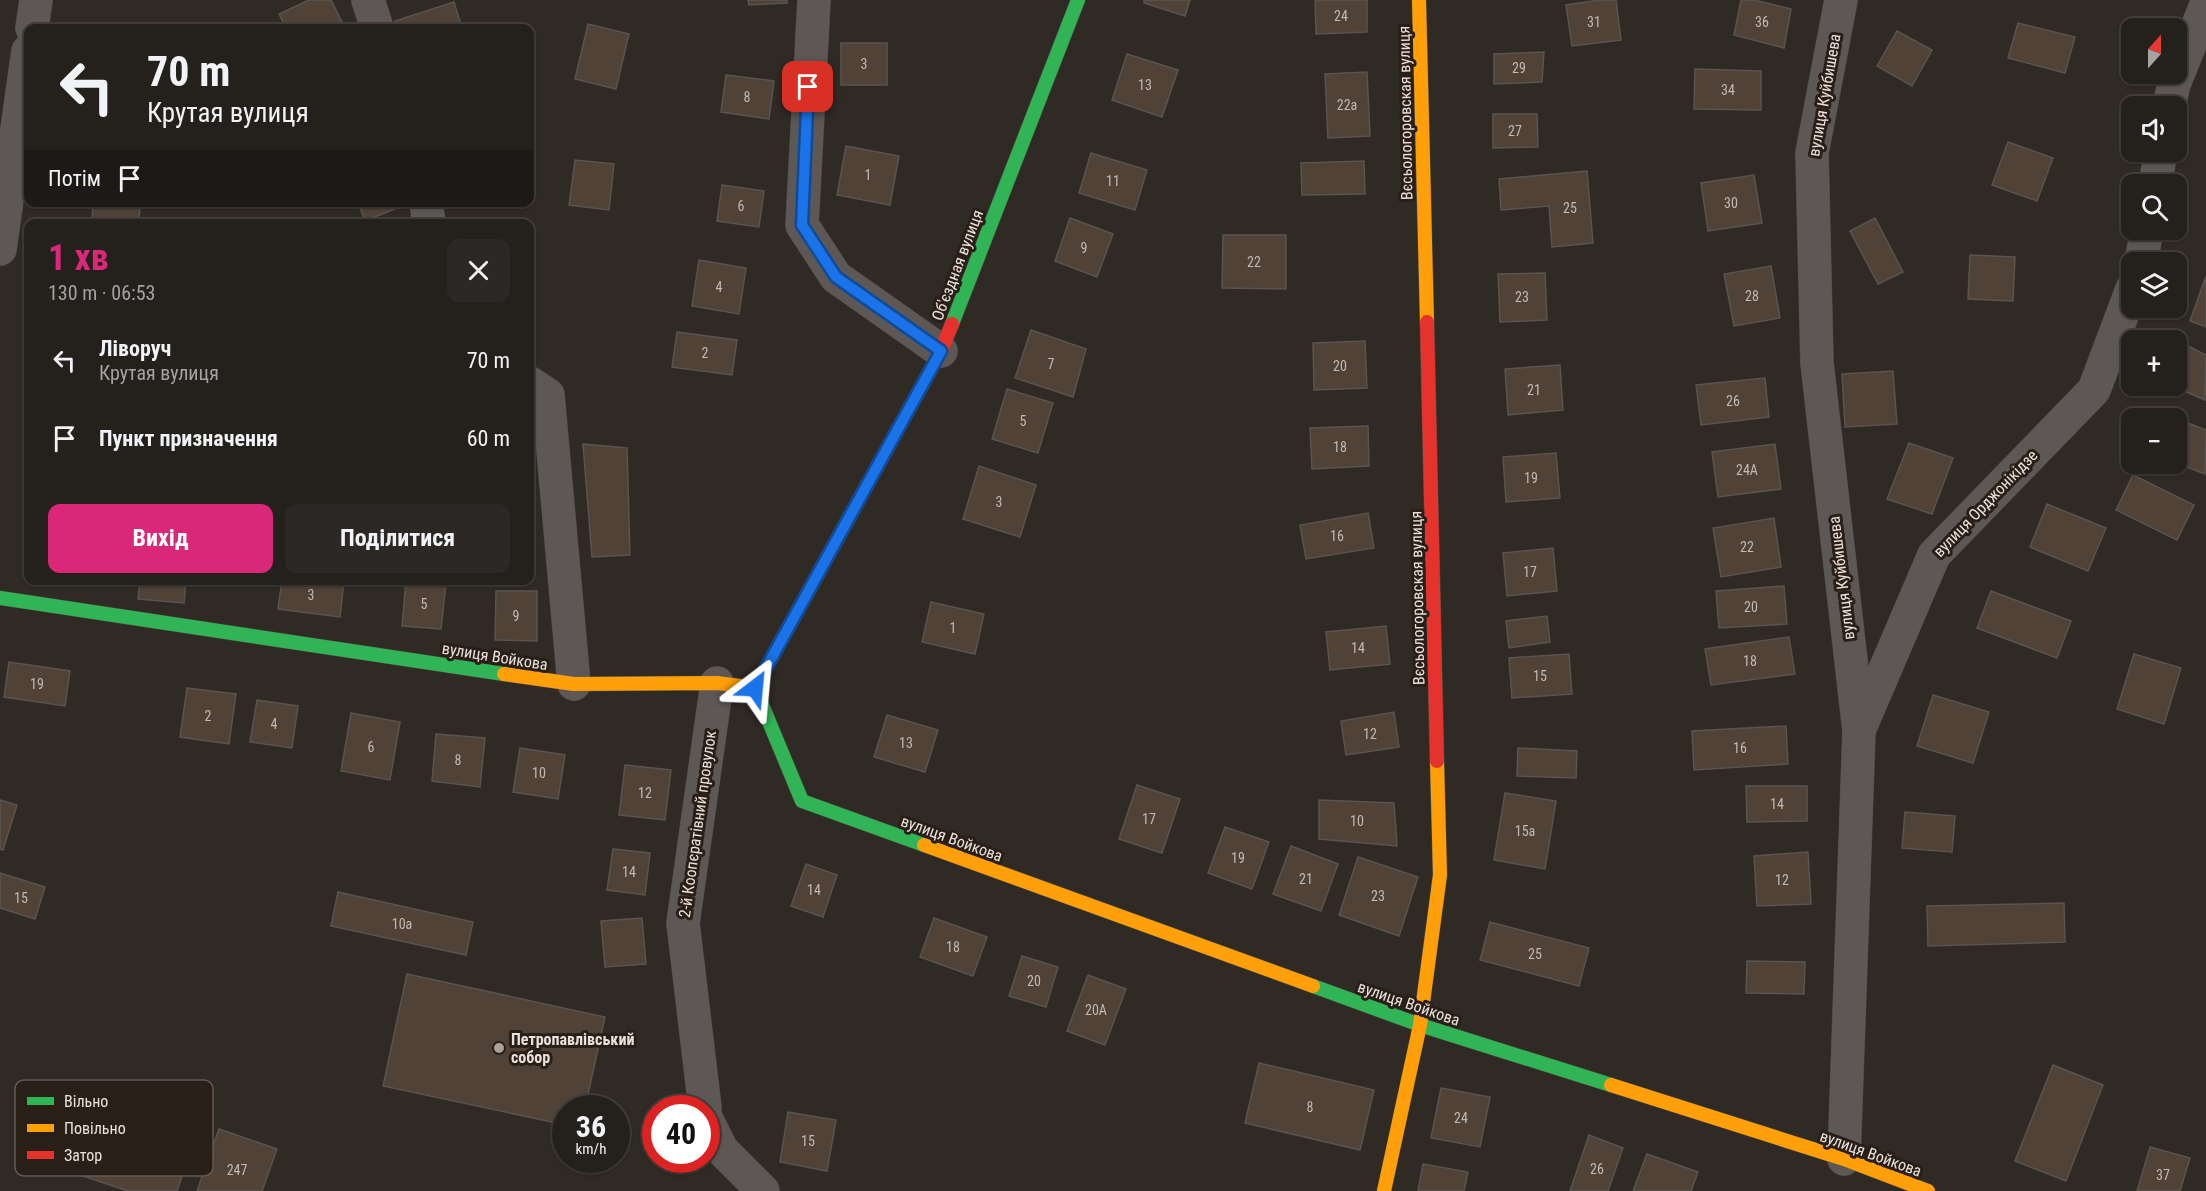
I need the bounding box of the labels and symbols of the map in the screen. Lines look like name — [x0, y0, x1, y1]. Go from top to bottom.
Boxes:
house number: 24 — [1334, 8, 1348, 24]
house number: 31 — [1587, 14, 1601, 30]
house number: 36 — [1755, 14, 1769, 30]
north arrow — [2121, 18, 2187, 84]
street label: Вєсьологоровская вулиця — [1394, 26, 1417, 200]
street label: вулиця Куйбишева — [1804, 32, 1845, 158]
house number: 3 — [861, 56, 867, 72]
house number: 29 — [1512, 60, 1526, 76]
pin — [782, 61, 833, 112]
house number: 13 — [1138, 77, 1152, 93]
house number: 34 — [1721, 82, 1735, 98]
house number: 8 — [744, 89, 751, 105]
house number: 22а — [1337, 97, 1357, 113]
house number: 27 — [1508, 123, 1522, 139]
house number: 1 — [865, 167, 871, 183]
house number: 11 — [1106, 173, 1120, 189]
house number: 30 — [1724, 195, 1738, 211]
house number: 6 — [738, 198, 745, 214]
house number: 25 — [1563, 200, 1577, 216]
street label: Об'єздная вулиця — [928, 207, 987, 323]
house number: 9 — [1081, 240, 1087, 256]
house number: 22 — [1247, 254, 1261, 270]
house number: 4 — [716, 279, 723, 295]
house number: 28 — [1745, 288, 1759, 304]
house number: 23 — [1515, 289, 1529, 305]
house number: 2 — [702, 345, 709, 361]
house number: 7 — [1048, 356, 1055, 372]
house number: 20 — [1333, 358, 1347, 374]
house number: 21 — [1527, 382, 1541, 398]
house number: 26 — [1726, 393, 1740, 409]
house number: 5 — [1020, 413, 1027, 429]
house number: 18 — [1333, 439, 1347, 455]
street label: вулиця Орджонікідзе — [1929, 446, 2041, 561]
house number: 24А — [1736, 462, 1758, 478]
house number: 19 — [1524, 470, 1538, 486]
house number: 3 — [996, 494, 1002, 510]
street label: Вєсьологоровская вулиця — [1406, 511, 1429, 685]
street label: вулиця Куйбишева — [1824, 515, 1858, 641]
house number: 16 — [1330, 528, 1344, 544]
house number: 22 — [1740, 539, 1754, 555]
house number: 17 — [1523, 564, 1537, 580]
house number: 3 — [308, 587, 314, 603]
house number: 5 — [421, 596, 428, 612]
house number: 20 — [1744, 599, 1758, 615]
house number: 9 — [513, 608, 519, 624]
house number: 1 — [950, 620, 956, 636]
street label: вулиця Войкова — [441, 639, 549, 674]
house number: 14 — [1351, 640, 1365, 656]
house number: 18 — [1743, 653, 1757, 669]
position arrow — [723, 656, 787, 720]
house number: 15 — [1533, 668, 1547, 684]
house number: 19 — [30, 676, 44, 692]
house number: 2 — [205, 708, 212, 724]
house number: 4 — [271, 716, 278, 732]
house number: 12 — [1363, 726, 1377, 742]
street label: 2-й Коопєратівний провулок — [675, 729, 720, 919]
house number: 13 — [899, 735, 913, 751]
house number: 6 — [368, 739, 375, 755]
house number: 16 — [1733, 740, 1747, 756]
house number: 8 — [455, 752, 462, 768]
house number: 10 — [532, 765, 546, 781]
house number: 12 — [638, 785, 652, 801]
house number: 14 — [1770, 796, 1784, 812]
street label: вулиця Войкова — [898, 811, 1005, 866]
house number: 17 — [1142, 811, 1156, 827]
house number: 10 — [1350, 813, 1364, 829]
house number: 15а — [1515, 823, 1535, 839]
house number: 19 — [1231, 850, 1245, 866]
house number: 14 — [622, 864, 636, 880]
house number: 21 — [1299, 871, 1313, 887]
house number: 12 — [1775, 872, 1789, 888]
house number: 14 — [807, 882, 821, 898]
house number: 23 — [1371, 888, 1385, 904]
house number: 15 — [14, 890, 28, 906]
house number: 10а — [392, 916, 412, 932]
house number: 18 — [946, 939, 960, 955]
house number: 25 — [1528, 946, 1542, 962]
house number: 20 — [1027, 973, 1041, 989]
street label: вулиця Войкова — [1355, 977, 1462, 1030]
house number: 20А — [1085, 1002, 1107, 1018]
place label: Петропавлівський собор — [511, 1030, 634, 1067]
marker: Петропавлівський собор — [492, 1041, 506, 1055]
legend — [15, 1080, 213, 1176]
text: Вільно — [64, 1092, 108, 1111]
speed limit sign: 40 — [642, 1095, 720, 1173]
house number: 8 — [1307, 1099, 1314, 1115]
house number: 24 — [1454, 1110, 1468, 1126]
text: Повільно — [64, 1119, 126, 1138]
street label: вулиця Войкова — [1817, 1126, 1924, 1181]
house number: 15 — [801, 1133, 815, 1149]
text: Затор — [64, 1146, 102, 1165]
house number: 26 — [1590, 1161, 1604, 1177]
house number: 247 — [227, 1162, 247, 1178]
house number: 37 — [2156, 1167, 2170, 1183]

